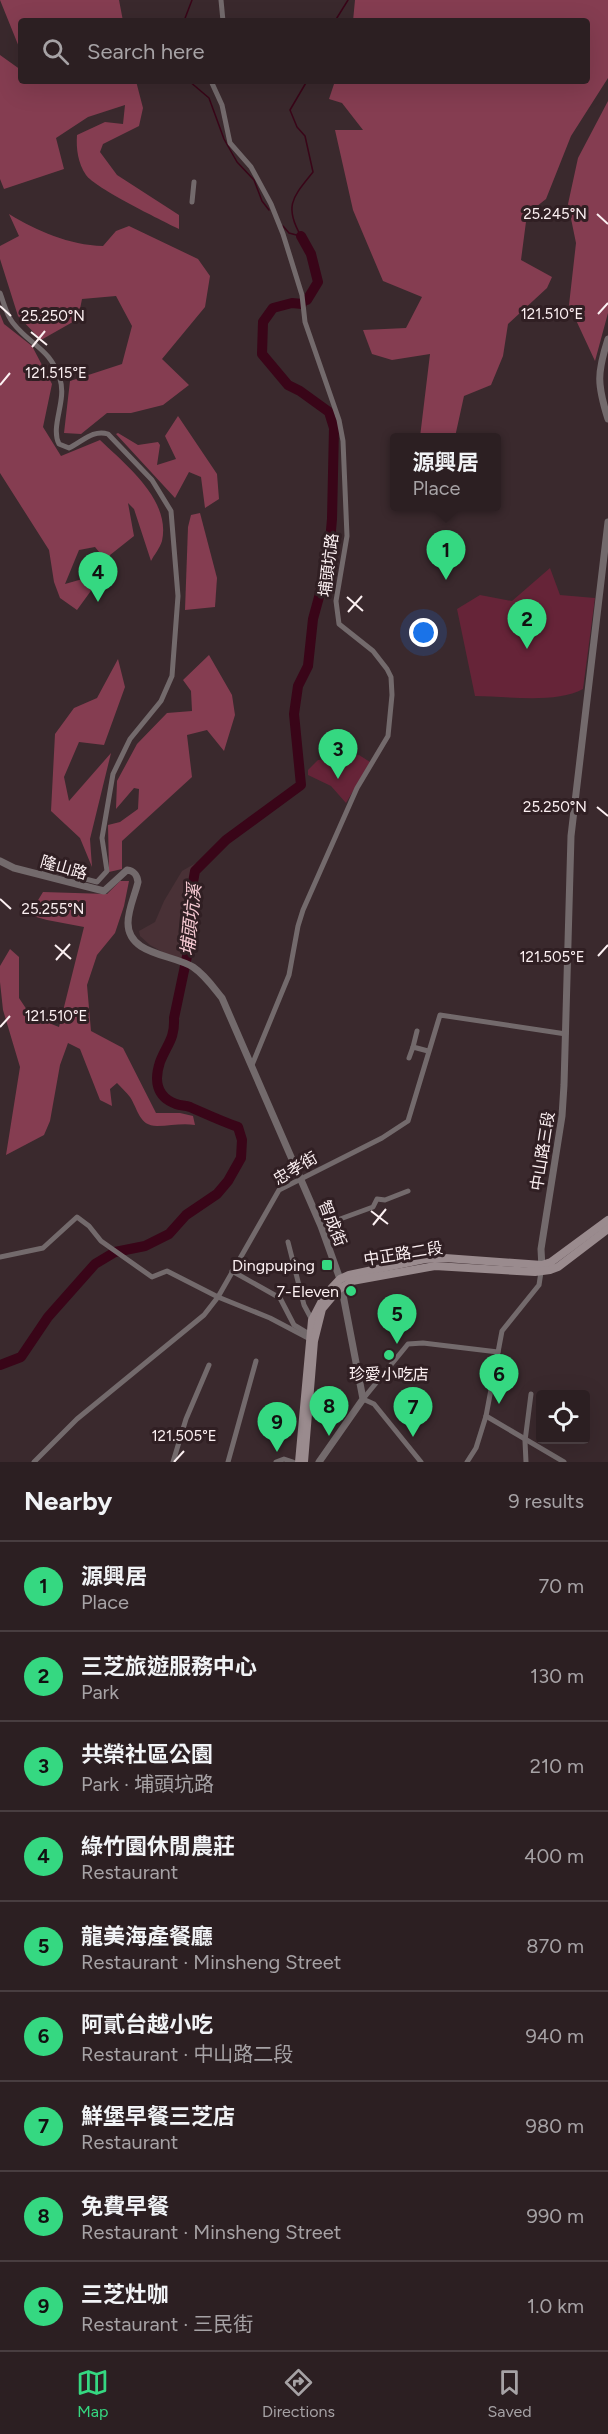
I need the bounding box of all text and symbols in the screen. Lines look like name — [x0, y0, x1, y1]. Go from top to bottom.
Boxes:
search box — [18, 18, 590, 84]
icon: search — [39, 35, 72, 68]
text: Search here — [87, 38, 205, 65]
text: 25.245°N — [523, 205, 587, 223]
text: 121.510°E — [521, 305, 583, 323]
text: 25.250°N — [21, 307, 85, 325]
text: 121.515°E — [25, 364, 87, 382]
popup — [390, 433, 501, 511]
text: 源興居 — [412, 449, 479, 476]
text: Place — [412, 476, 460, 500]
pin: 1 — [426, 530, 466, 580]
street label: 埔頭坑路 — [315, 532, 342, 598]
pin: 4 — [78, 552, 118, 602]
pin: 2 — [508, 600, 546, 649]
your location — [409, 618, 438, 647]
pin: 3 — [318, 730, 358, 779]
text: 25.250°N — [523, 798, 587, 816]
street label: 隆山路 — [38, 852, 90, 883]
water label: 埔頭坑溪 — [176, 880, 206, 957]
text: 25.255°N — [22, 900, 84, 918]
text: 121.505°E — [519, 948, 585, 966]
text: 121.510°E — [25, 1007, 87, 1025]
street label: 中山路三段 — [527, 1110, 558, 1192]
street label: 忠孝街 — [270, 1148, 321, 1189]
street label: 智成街 — [315, 1197, 350, 1249]
street label: 中正路二段 — [362, 1238, 444, 1269]
place label: Dingpuping — [232, 1256, 315, 1275]
marker: Dingpuping — [320, 1258, 334, 1272]
place label: 7-Eleven — [276, 1282, 339, 1301]
marker: 7-Eleven — [344, 1284, 358, 1298]
pin: 5 — [378, 1294, 416, 1344]
marker: 珍愛小吃店 — [382, 1348, 396, 1362]
pin: 6 — [480, 1354, 518, 1404]
place label: 珍愛小吃店 — [349, 1365, 429, 1384]
pin: 8 — [310, 1386, 348, 1436]
pin: 7 — [394, 1388, 432, 1437]
map controls — [536, 1390, 590, 1444]
button: locate — [536, 1390, 590, 1444]
pin: 9 — [258, 1402, 296, 1452]
text: 121.505°E — [151, 1427, 217, 1445]
text: Nearby — [24, 1485, 112, 1517]
text: 9 results — [508, 1489, 584, 1513]
text: 源興居 — [81, 1563, 147, 1590]
text: 1 — [39, 1574, 48, 1598]
text: 70 m — [538, 1574, 584, 1598]
text: Place — [81, 1590, 129, 1614]
text: 三芝旅遊服務中心 — [81, 1653, 257, 1680]
text: 2 — [38, 1664, 49, 1688]
text: 130 m — [530, 1664, 584, 1688]
text: Park — [81, 1680, 119, 1704]
text: 共榮社區公園 — [81, 1741, 213, 1768]
text: 3 — [38, 1754, 49, 1778]
text: 210 m — [530, 1754, 584, 1778]
text: Park · 埔頭坑路 — [81, 1772, 214, 1796]
text: 綠竹園休閒農莊 — [81, 1833, 235, 1860]
text: 4 — [37, 1844, 50, 1868]
text: 400 m — [524, 1844, 584, 1868]
text: Restaurant — [81, 1860, 178, 1884]
text: 龍美海產餐廳 — [81, 1923, 213, 1950]
text: 5 — [38, 1934, 49, 1958]
text: 870 m — [526, 1934, 584, 1958]
text: Restaurant · Minsheng Street — [81, 1950, 341, 1974]
text: 阿貳台越小吃 — [81, 2011, 213, 2038]
text: 6 — [38, 2024, 49, 2048]
text: 940 m — [525, 2024, 584, 2048]
text: Restaurant · 中山路二段 — [81, 2042, 293, 2066]
text: 鮮堡早餐三芝店 — [81, 2103, 235, 2130]
text: 7 — [38, 2114, 49, 2138]
text: 980 m — [526, 2114, 584, 2138]
text: Restaurant — [81, 2130, 178, 2154]
text: 免費早餐 — [81, 2193, 169, 2220]
text: 8 — [37, 2204, 50, 2228]
text: 990 m — [527, 2204, 584, 2228]
text: Restaurant · Minsheng Street — [81, 2220, 341, 2244]
text: 三芝灶咖 — [81, 2281, 169, 2308]
text: 9 — [38, 2294, 49, 2318]
text: 1.0 km — [527, 2294, 584, 2318]
text: Restaurant · 三民街 — [81, 2312, 253, 2336]
tab: Map — [76, 2366, 109, 2421]
tab: Directions — [262, 2366, 335, 2421]
tab: Saved — [488, 2366, 532, 2421]

